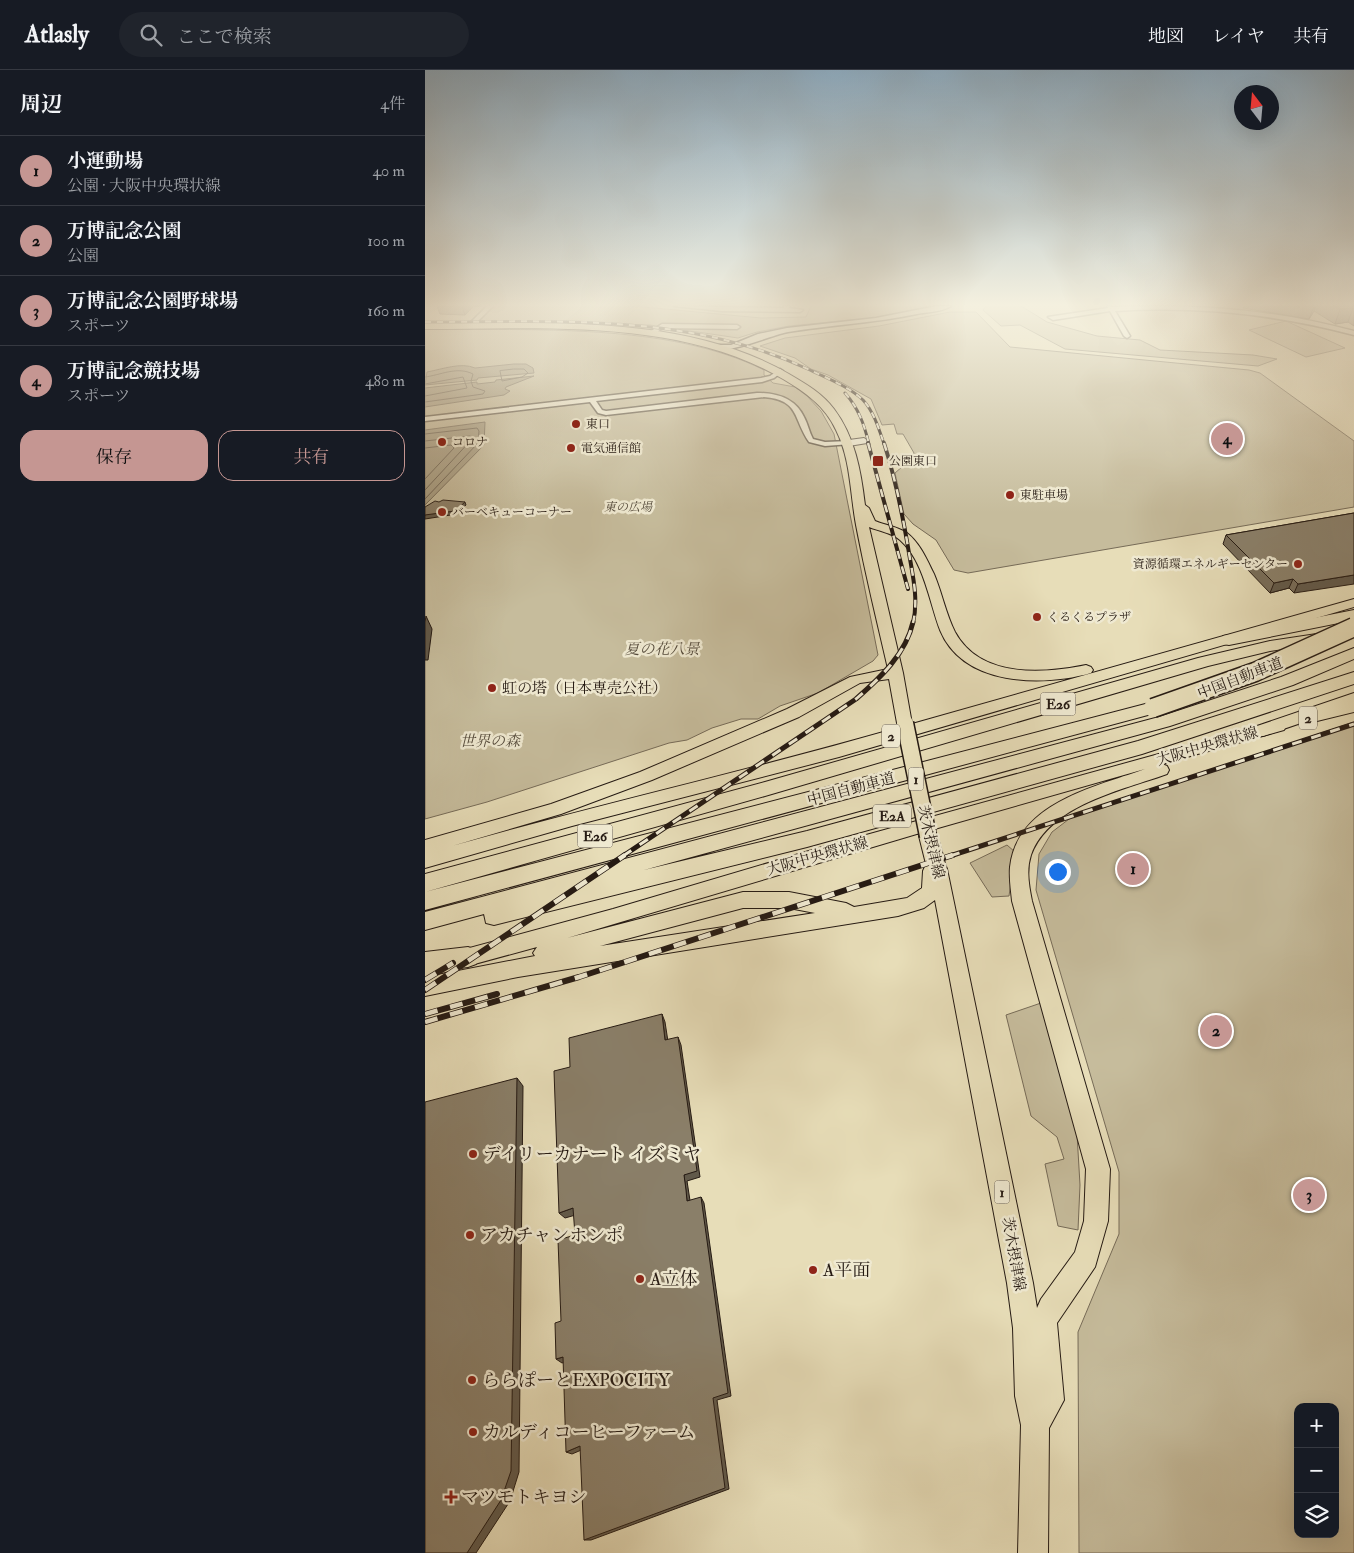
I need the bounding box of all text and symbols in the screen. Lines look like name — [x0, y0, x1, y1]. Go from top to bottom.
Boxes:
search box — [119, 12, 469, 57]
text: Atlasly — [25, 19, 89, 50]
icon: search — [137, 21, 165, 49]
text: ここで検索 — [177, 25, 272, 49]
text: 地図 — [1148, 25, 1184, 48]
text: レイヤ — [1212, 25, 1265, 48]
text: 共有 — [1293, 25, 1329, 48]
north arrow — [1234, 85, 1279, 130]
text: 周辺 — [20, 91, 62, 118]
text: 4件 — [380, 94, 405, 114]
text: 小運動場 — [67, 149, 143, 173]
text: 1 — [33, 161, 39, 181]
text: 40 m — [372, 161, 405, 181]
text: 公園 · 大阪中央環状線 — [67, 176, 221, 196]
text: 万博記念公園 — [67, 219, 181, 243]
text: 2 — [32, 231, 40, 251]
text: 100 m — [367, 231, 405, 251]
text: 公園 — [67, 246, 99, 266]
text: 万博記念公園野球場 — [67, 289, 238, 313]
text: 3 — [33, 301, 39, 321]
text: 160 m — [367, 301, 405, 321]
text: スポーツ — [67, 316, 130, 336]
text: 万博記念競技場 — [67, 359, 200, 383]
text: 4 — [32, 371, 40, 391]
text: 480 m — [365, 371, 405, 391]
text: スポーツ — [67, 386, 130, 406]
place label: 東口 — [586, 417, 610, 432]
marker: 東口 — [570, 418, 582, 430]
pin: 4 — [1211, 420, 1243, 458]
button: 保存 — [20, 430, 208, 481]
button: 共有 — [218, 430, 405, 481]
place label: コロナ — [452, 435, 488, 450]
marker: コロナ — [436, 436, 448, 448]
place label: 電気通信館 — [581, 441, 641, 456]
marker: 電気通信館 — [565, 442, 577, 454]
marker: 公園東口 — [871, 454, 885, 468]
place label: 公園東口 — [889, 454, 937, 469]
place label: 東駐車場 — [1020, 488, 1068, 503]
marker: 東駐車場 — [1004, 489, 1016, 501]
park label: 東の広場 — [604, 500, 653, 515]
place label: バーベキューコーナー — [452, 505, 572, 520]
marker: バーベキューコーナー — [436, 506, 448, 518]
place label: 資源循環エネルギーセンター — [1133, 557, 1288, 572]
marker: 資源循環エネルギーセンター — [1292, 558, 1304, 570]
place label: くるくるプラザ — [1047, 610, 1131, 625]
marker: くるくるプラザ — [1031, 611, 1043, 623]
park label: 夏の花八景 — [624, 640, 700, 659]
street label: 中国自動車道 — [1195, 653, 1286, 703]
place label: 虹の塔（日本専売公社） — [502, 679, 667, 698]
marker: 虹の塔（日本専売公社） — [486, 682, 498, 694]
road number: E26 — [1041, 692, 1075, 716]
road number: 2 — [1299, 706, 1317, 730]
street label: 大阪中央環状線 — [1154, 723, 1260, 770]
road number: 2 — [882, 724, 900, 748]
park label: 世界の森 — [460, 732, 522, 751]
road number: 1 — [909, 768, 923, 791]
street label: 中国自動車道 — [805, 769, 897, 810]
street label: 茨木摂津線 — [913, 803, 948, 881]
road number: E2A — [873, 804, 911, 828]
road number: E26 — [577, 824, 613, 848]
street label: 大阪中央環状線 — [764, 833, 870, 880]
pin: 1 — [1117, 850, 1149, 888]
your location — [1045, 859, 1071, 885]
pin: 2 — [1200, 1012, 1232, 1050]
place label: デイリーカナート イズミヤ — [483, 1143, 701, 1166]
marker: デイリーカナート イズミヤ — [467, 1148, 479, 1160]
pin: 3 — [1293, 1176, 1325, 1214]
road number: 1 — [995, 1180, 1009, 1204]
street label: 茨木摂津線 — [998, 1215, 1029, 1293]
place label: アカチャンホンポ — [480, 1224, 623, 1247]
marker: アカチャンホンポ — [464, 1229, 476, 1241]
place label: A平面 — [822, 1259, 870, 1282]
marker: A平面 — [807, 1264, 819, 1276]
place label: A立体 — [649, 1268, 697, 1291]
marker: A立体 — [634, 1273, 646, 1285]
place label: ららぽーとEXPOCITY — [482, 1369, 671, 1392]
marker: ららぽーとEXPOCITY — [466, 1374, 478, 1386]
map controls — [1294, 1403, 1339, 1538]
button: + — [1294, 1403, 1339, 1448]
place label: カルディコーヒーファーム — [483, 1421, 696, 1444]
marker: カルディコーヒーファーム — [467, 1426, 479, 1438]
button: − — [1294, 1448, 1339, 1493]
place label: マツモトキヨシ — [461, 1486, 586, 1509]
marker: マツモトキヨシ — [445, 1491, 457, 1503]
button: layers — [1294, 1493, 1339, 1538]

